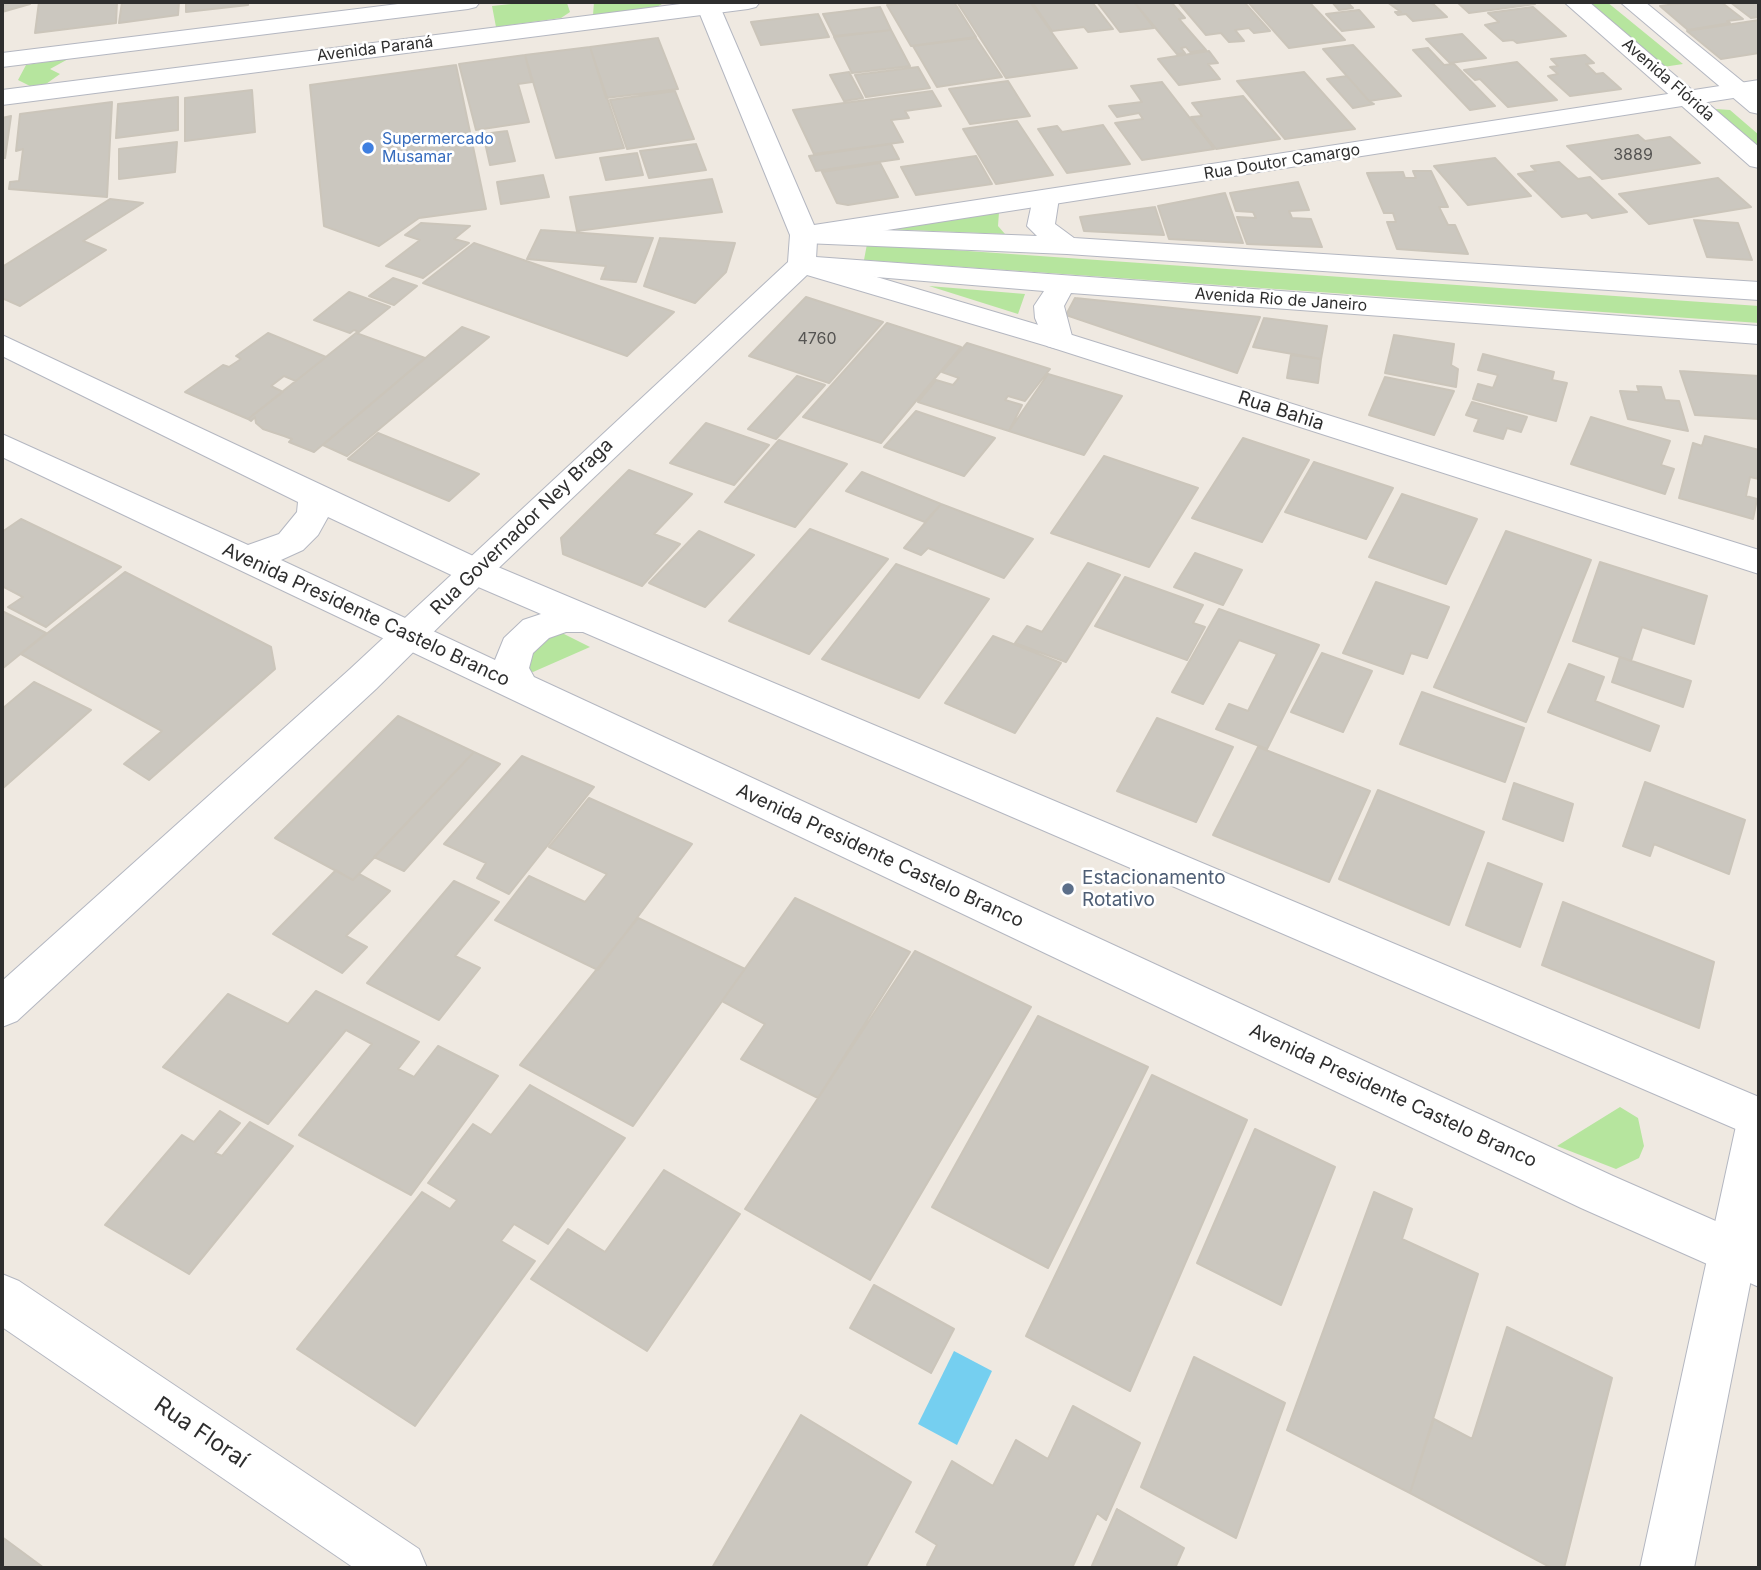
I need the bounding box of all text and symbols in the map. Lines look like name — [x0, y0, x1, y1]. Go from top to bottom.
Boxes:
street label: Avenida Paraná — [316, 32, 434, 66]
street label: Avenida Flórida — [1618, 35, 1718, 125]
place label: Supermercado Musamar — [382, 129, 494, 167]
marker: Supermercado Musamar — [360, 140, 376, 156]
street label: Rua Doutor Camargo — [1203, 140, 1361, 184]
house number: 3889 — [1613, 145, 1653, 165]
street label: Avenida Rio de Janeiro — [1194, 284, 1368, 316]
house number: 4760 — [797, 329, 837, 349]
street label: Rua Bahia — [1235, 386, 1327, 436]
street label: Rua Governador Ney Braga — [426, 434, 618, 620]
street label: Avenida Presidente Castelo Branco — [219, 538, 513, 692]
street label: Avenida Presidente Castelo Branco — [733, 779, 1027, 933]
place label: Estacionamento Rotativo — [1082, 867, 1226, 911]
marker: Estacionamento Rotativo — [1060, 881, 1076, 897]
street label: Avenida Presidente Castelo Branco — [1246, 1019, 1540, 1173]
street label: Rua Floraí — [149, 1391, 253, 1475]

